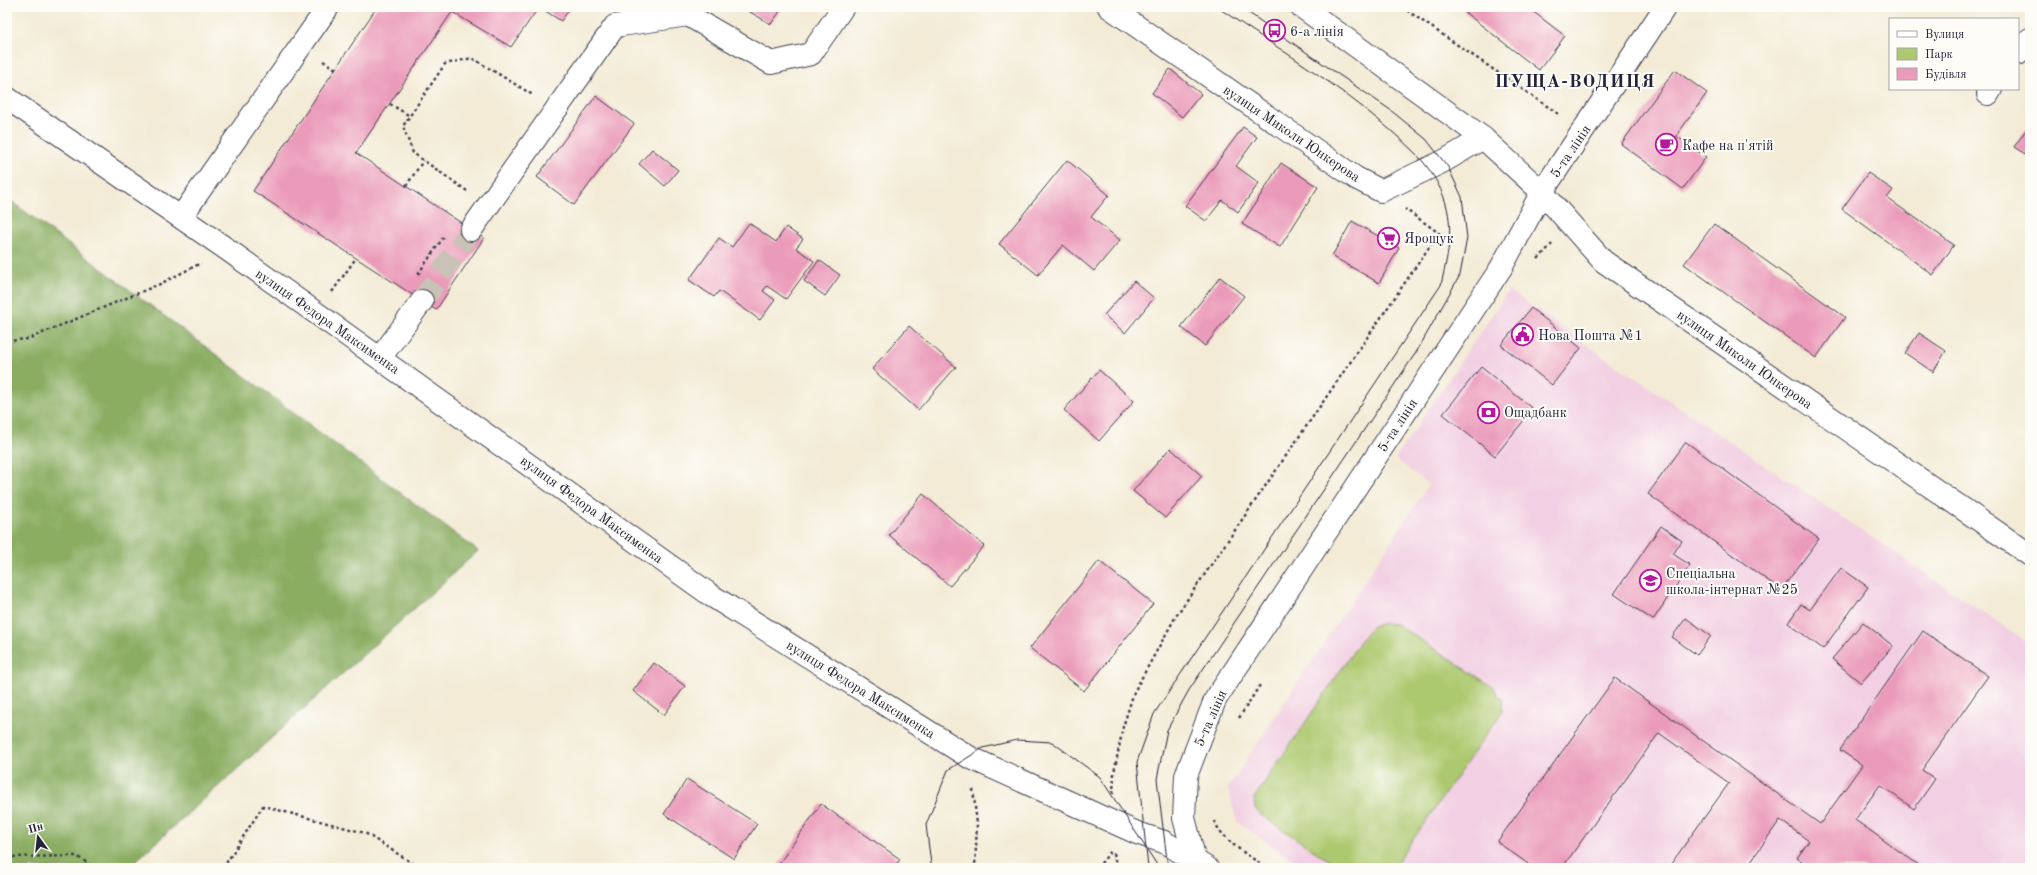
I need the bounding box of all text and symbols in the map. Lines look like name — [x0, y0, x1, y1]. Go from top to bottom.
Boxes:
bus stop icon: 6-а лінія — [1261, 18, 1287, 44]
legend — [1889, 18, 2019, 90]
place label: 6-а лінія — [1290, 25, 1344, 39]
text: Вулиця — [1925, 29, 1964, 41]
text: Парк — [1925, 49, 1953, 61]
text: Будівля — [1925, 68, 1967, 81]
district label: ПУЩА-ВОДИЦЯ — [1494, 73, 1656, 91]
street label: вулиця Миколи Юнкерова — [1221, 83, 1362, 185]
street label: 5-та лінія — [1548, 123, 1593, 180]
cafe icon: Кафе на п'ятій — [1654, 132, 1680, 158]
place label: Кафе на п'ятій — [1682, 139, 1774, 154]
supermarket icon: Ярощук — [1375, 225, 1401, 251]
place label: Ярощук — [1404, 232, 1454, 246]
street label: вулиця Федора Максименка — [253, 267, 402, 377]
street label: вулиця Миколи Юнкерова — [1674, 308, 1815, 412]
public building icon: Нова Пошта №1 — [1509, 322, 1535, 348]
place label: Нова Пошта №1 — [1538, 329, 1643, 343]
street label: 5-та лінія — [1376, 396, 1420, 455]
bank icon: Ощадбанк — [1475, 399, 1501, 425]
place label: Ощадбанк — [1504, 406, 1567, 420]
street label: вулиця Федора Максименка — [518, 453, 665, 566]
place label: Спеціальна школа-інтернат №25 — [1666, 567, 1798, 597]
school or university icon: Спеціальна школа-інтернат №25 — [1638, 568, 1664, 594]
street label: вулиця Федора Максименка — [784, 638, 937, 741]
street label: 5-та лінія — [1192, 688, 1230, 749]
north arrow — [18, 817, 58, 857]
text: Пн — [27, 822, 45, 836]

